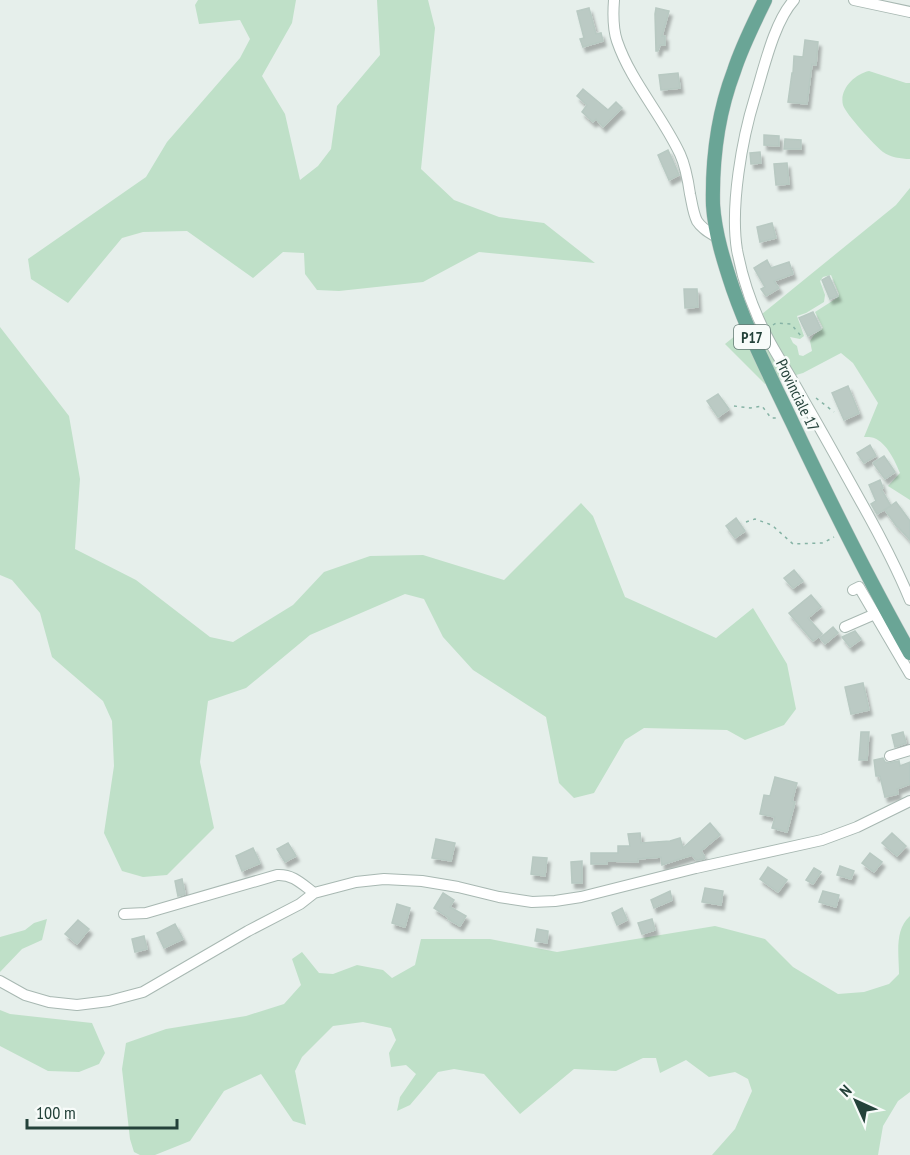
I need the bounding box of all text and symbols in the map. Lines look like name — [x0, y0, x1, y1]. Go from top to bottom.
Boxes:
road number: P17 — [734, 325, 770, 349]
street label: Provinciale 17 — [772, 355, 824, 435]
north arrow — [826, 1071, 886, 1131]
text: N — [835, 1080, 856, 1101]
scale bar — [27, 1092, 177, 1130]
text: 100 m — [36, 1101, 76, 1124]

